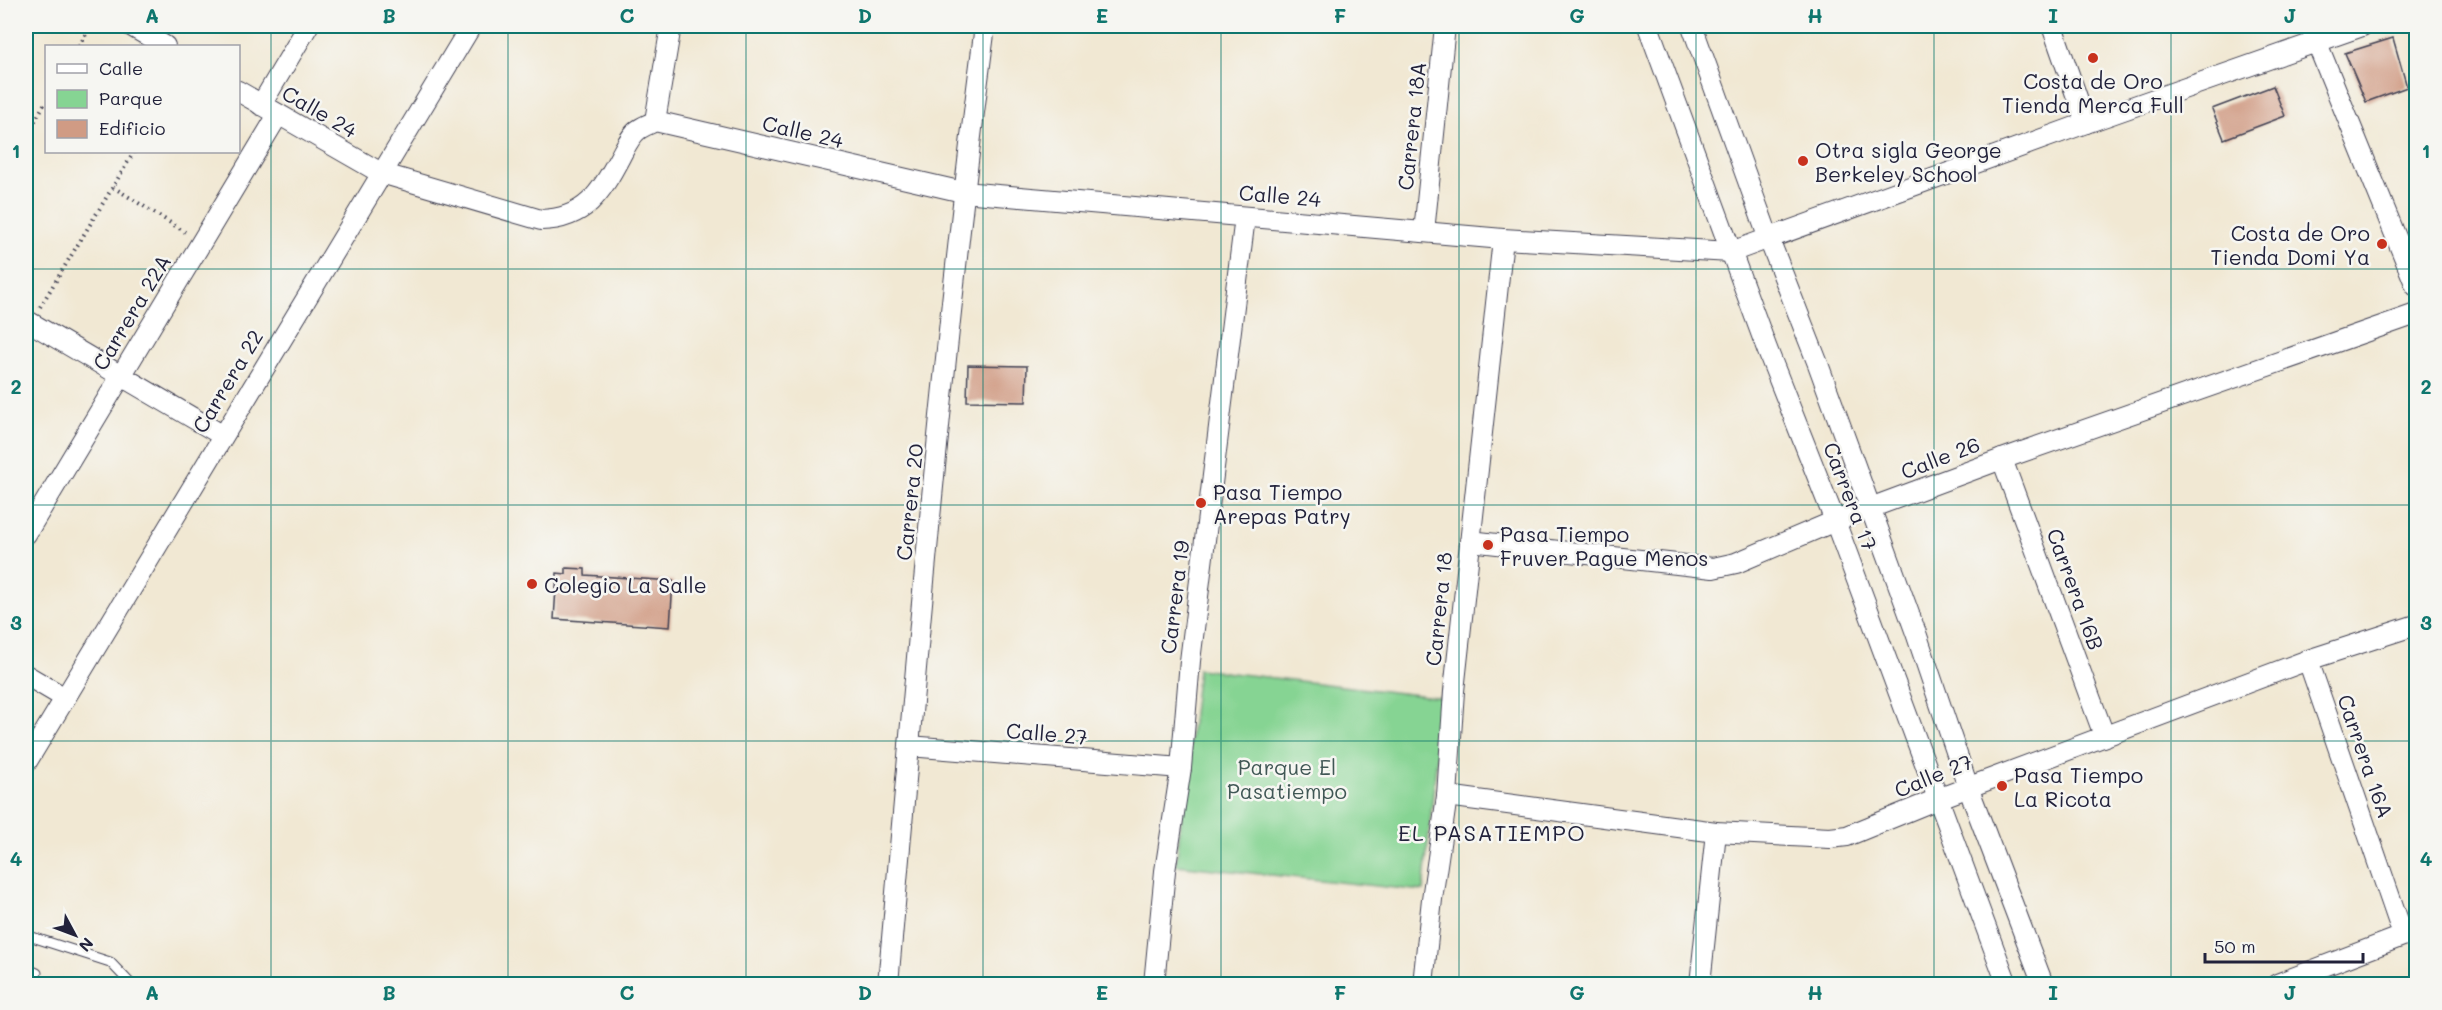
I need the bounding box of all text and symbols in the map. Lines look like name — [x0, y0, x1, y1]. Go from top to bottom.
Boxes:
text: A — [145, 2, 159, 28]
text: B — [382, 2, 396, 28]
text: C — [620, 2, 635, 28]
text: D — [858, 2, 872, 28]
text: E — [1096, 2, 1108, 28]
text: F — [1334, 2, 1347, 28]
text: G — [1569, 2, 1585, 28]
text: H — [1807, 2, 1823, 28]
text: I — [2048, 2, 2058, 28]
text: J — [2283, 2, 2297, 28]
legend — [45, 45, 240, 153]
marker: Costa de Oro Tienda Merca Full — [2086, 51, 2100, 65]
text: Calle — [99, 56, 143, 80]
street label: Carrera 18A — [1391, 60, 1431, 192]
place label: Costa de Oro Tienda Merca Full — [2002, 67, 2184, 118]
street label: Calle 24 — [278, 79, 363, 144]
text: Parque — [99, 86, 163, 110]
street label: Calle 24 — [760, 109, 847, 154]
text: Edificio — [99, 116, 166, 140]
place label: Otra sigla George Berkeley School — [1815, 136, 2002, 187]
text: 1 — [12, 137, 20, 163]
text: 1 — [2422, 137, 2430, 163]
marker: Otra sigla George Berkeley School — [1796, 154, 1810, 168]
street label: Calle 24 — [1238, 178, 1323, 212]
place label: Costa de Oro Tienda Domi Ya — [2211, 219, 2370, 270]
marker: Costa de Oro Tienda Domi Ya — [2375, 237, 2389, 251]
street label: Carrera 22A — [86, 249, 176, 375]
street label: Carrera 22 — [186, 324, 268, 438]
text: 2 — [10, 373, 22, 399]
text: 2 — [2420, 373, 2432, 399]
street label: Calle 26 — [1897, 430, 1983, 484]
street label: Carrera 17 — [1818, 438, 1884, 554]
street label: Carrera 20 — [889, 442, 929, 562]
place label: Pasa Tiempo Arepas Patry — [1213, 478, 1351, 529]
marker: Pasa Tiempo Arepas Patry — [1194, 496, 1208, 510]
place label: Pasa Tiempo Fruver Pague Menos — [1500, 520, 1708, 571]
street label: Carrera 16B — [2041, 524, 2111, 654]
marker: Pasa Tiempo Fruver Pague Menos — [1481, 538, 1495, 552]
street label: Carrera 19 — [1154, 539, 1194, 655]
street label: Carrera 18 — [1419, 551, 1457, 667]
place label: Colegio La Salle — [544, 571, 707, 598]
marker: Colegio La Salle — [525, 577, 539, 591]
text: 3 — [10, 609, 22, 635]
text: 3 — [2420, 609, 2432, 635]
street label: Carrera 16A — [2332, 691, 2400, 821]
street label: Calle 27 — [1005, 716, 1089, 750]
street label: Calle 27 — [1890, 747, 1976, 803]
park label: Parque El Pasatiempo — [1227, 753, 1347, 804]
place label: Pasa Tiempo La Ricota — [2014, 761, 2143, 812]
marker: Pasa Tiempo La Ricota — [1995, 779, 2009, 793]
district label: EL PASATIEMPO — [1398, 818, 1586, 847]
text: 4 — [10, 845, 23, 871]
text: 4 — [2420, 845, 2433, 871]
north arrow — [45, 905, 105, 965]
scale bar — [2205, 926, 2362, 964]
text: N — [75, 934, 99, 957]
text: 50 m — [2214, 934, 2256, 958]
text: A — [145, 979, 159, 1005]
text: B — [382, 979, 396, 1005]
text: C — [620, 979, 635, 1005]
text: D — [858, 979, 872, 1005]
text: E — [1096, 979, 1108, 1005]
text: F — [1334, 979, 1347, 1005]
text: G — [1569, 979, 1585, 1005]
text: H — [1807, 979, 1823, 1005]
text: I — [2048, 979, 2058, 1005]
text: J — [2283, 979, 2297, 1005]

